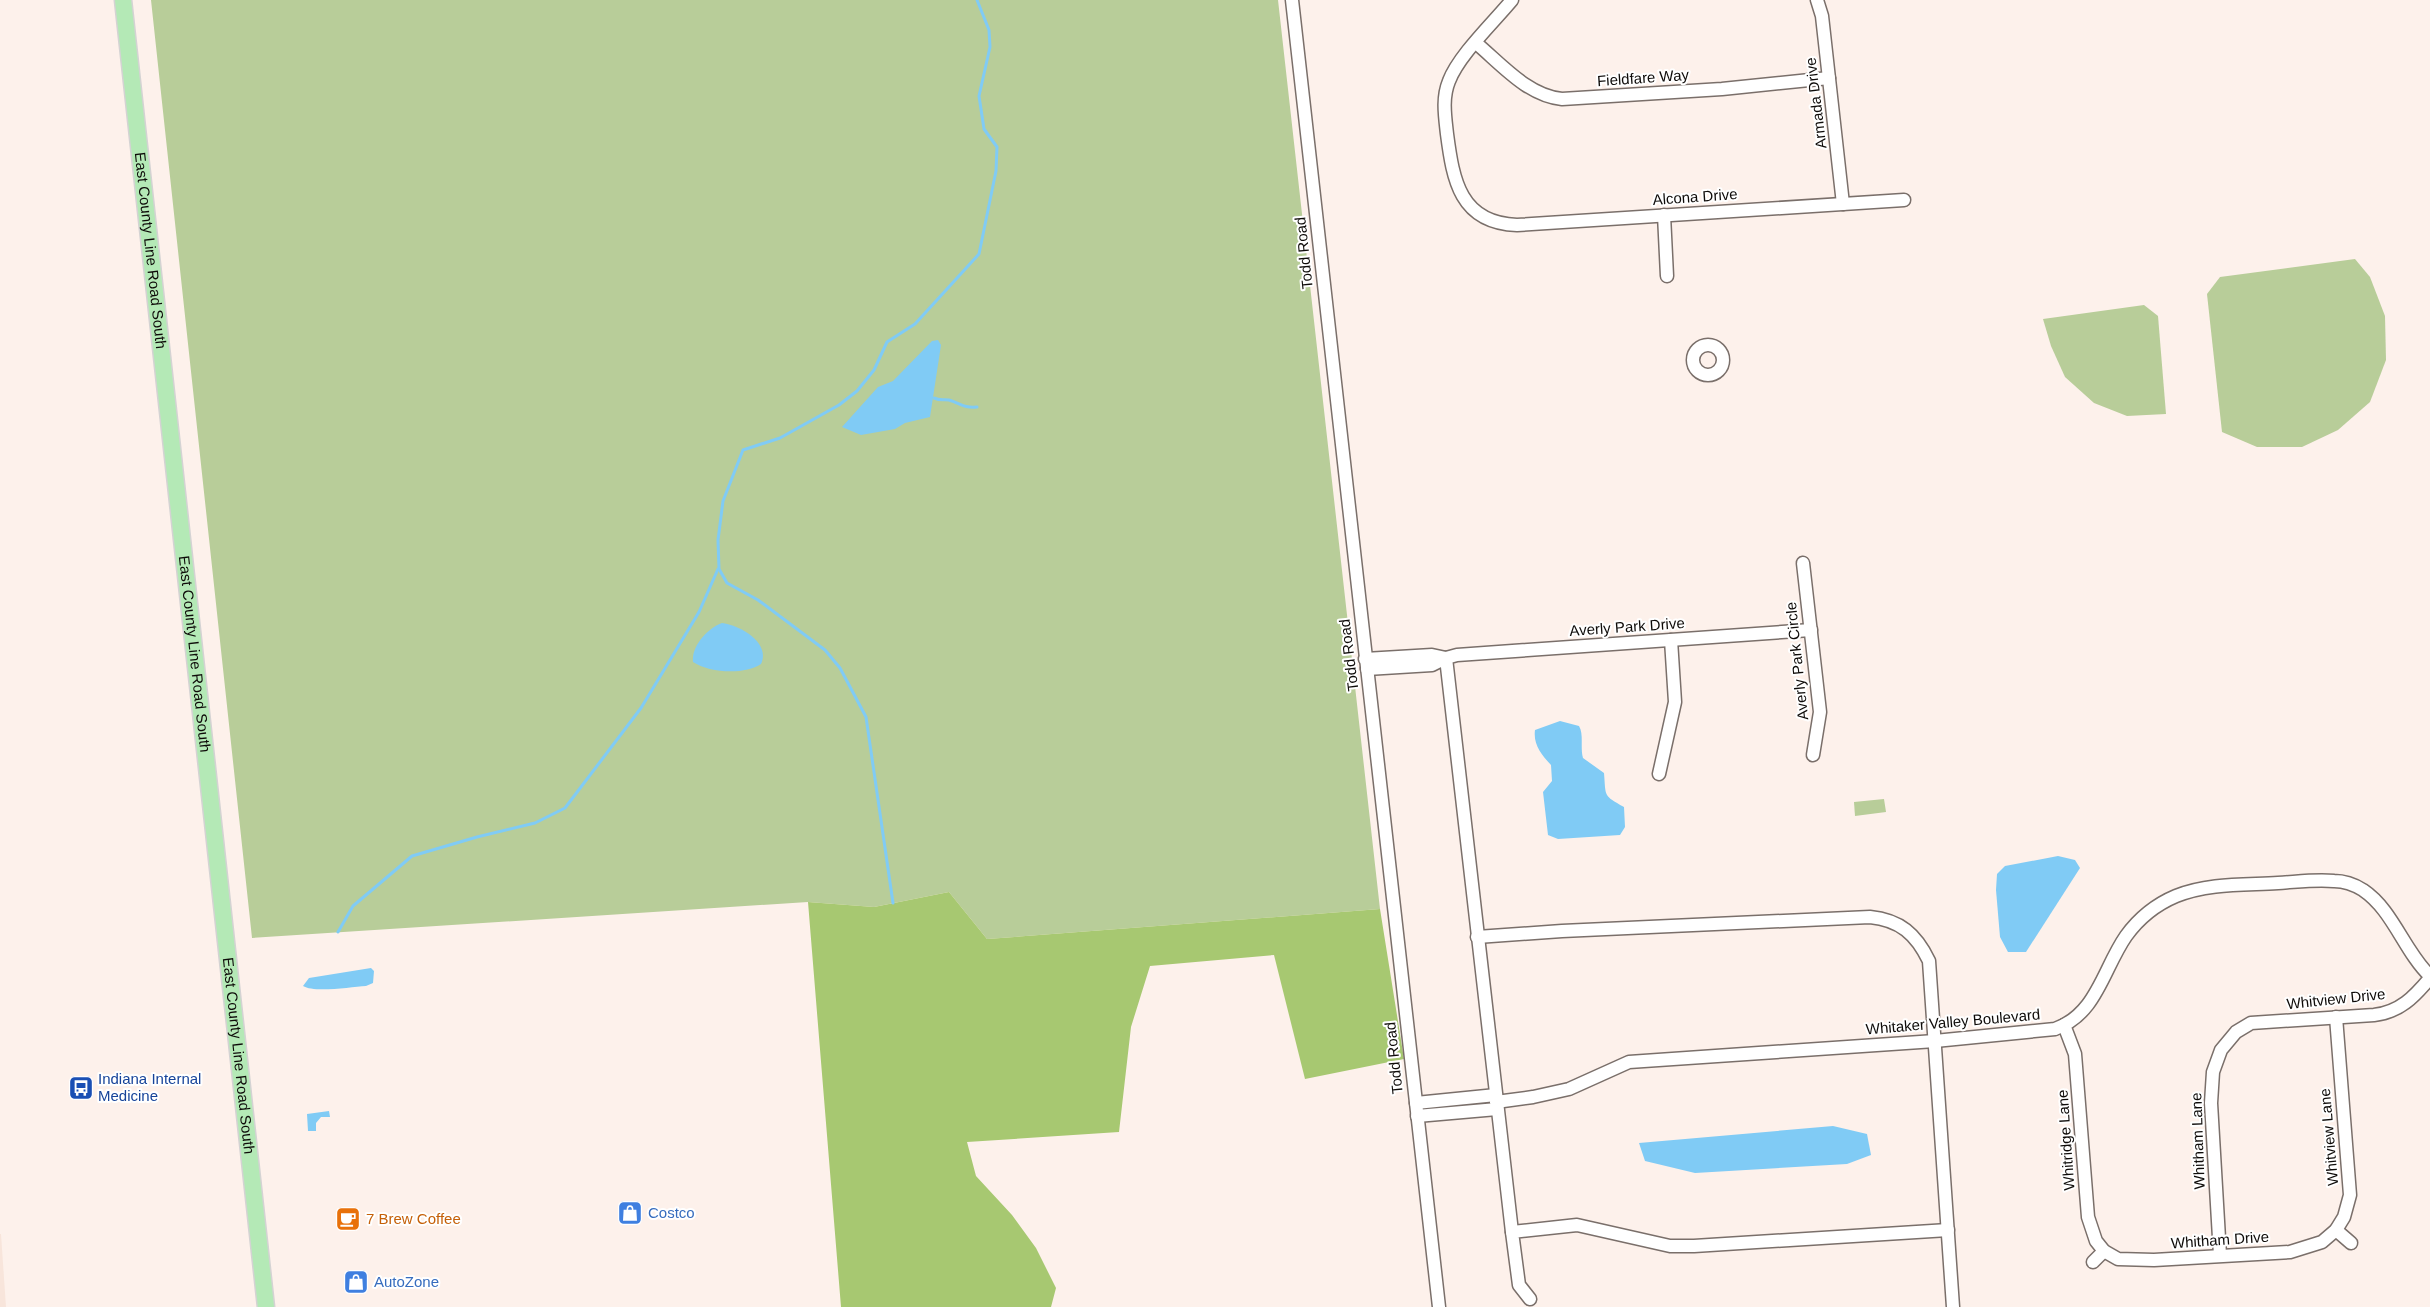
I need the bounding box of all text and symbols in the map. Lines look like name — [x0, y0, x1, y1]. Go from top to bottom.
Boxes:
street label: Armada Drive — [1801, 57, 1830, 150]
street label: Fieldfare Way — [1596, 66, 1690, 89]
street label: East County Line Road South — [132, 151, 170, 350]
street label: Alcona Drive — [1652, 185, 1738, 208]
street label: Todd Road — [1291, 216, 1316, 290]
street label: East County Line Road South — [176, 555, 214, 753]
street label: Averly Park Circle — [1782, 601, 1811, 721]
street label: Averly Park Drive — [1569, 614, 1685, 639]
street label: Todd Road — [1336, 618, 1361, 692]
street label: East County Line Road South — [220, 956, 258, 1155]
street label: Whitview Drive — [2286, 985, 2386, 1012]
street label: Whitaker Valley Boulevard — [1865, 1005, 2041, 1038]
street label: Todd Road — [1381, 1021, 1406, 1095]
place label: Indiana Internal Medicine — [98, 1070, 201, 1104]
bus stop icon: Indiana Internal Medicine — [68, 1075, 94, 1101]
street label: Whitview Lane — [2316, 1088, 2341, 1186]
street label: Whitridge Lane — [2054, 1089, 2077, 1191]
street label: Whitham Lane — [2187, 1092, 2208, 1190]
shop icon: Costco — [617, 1200, 643, 1226]
place label: Costco — [648, 1204, 695, 1221]
cafe icon: 7 Brew Coffee — [335, 1206, 361, 1232]
place label: 7 Brew Coffee — [366, 1210, 461, 1227]
street label: Whitham Drive — [2170, 1228, 2270, 1251]
shop icon: AutoZone — [343, 1269, 369, 1295]
place label: AutoZone — [374, 1273, 439, 1290]

